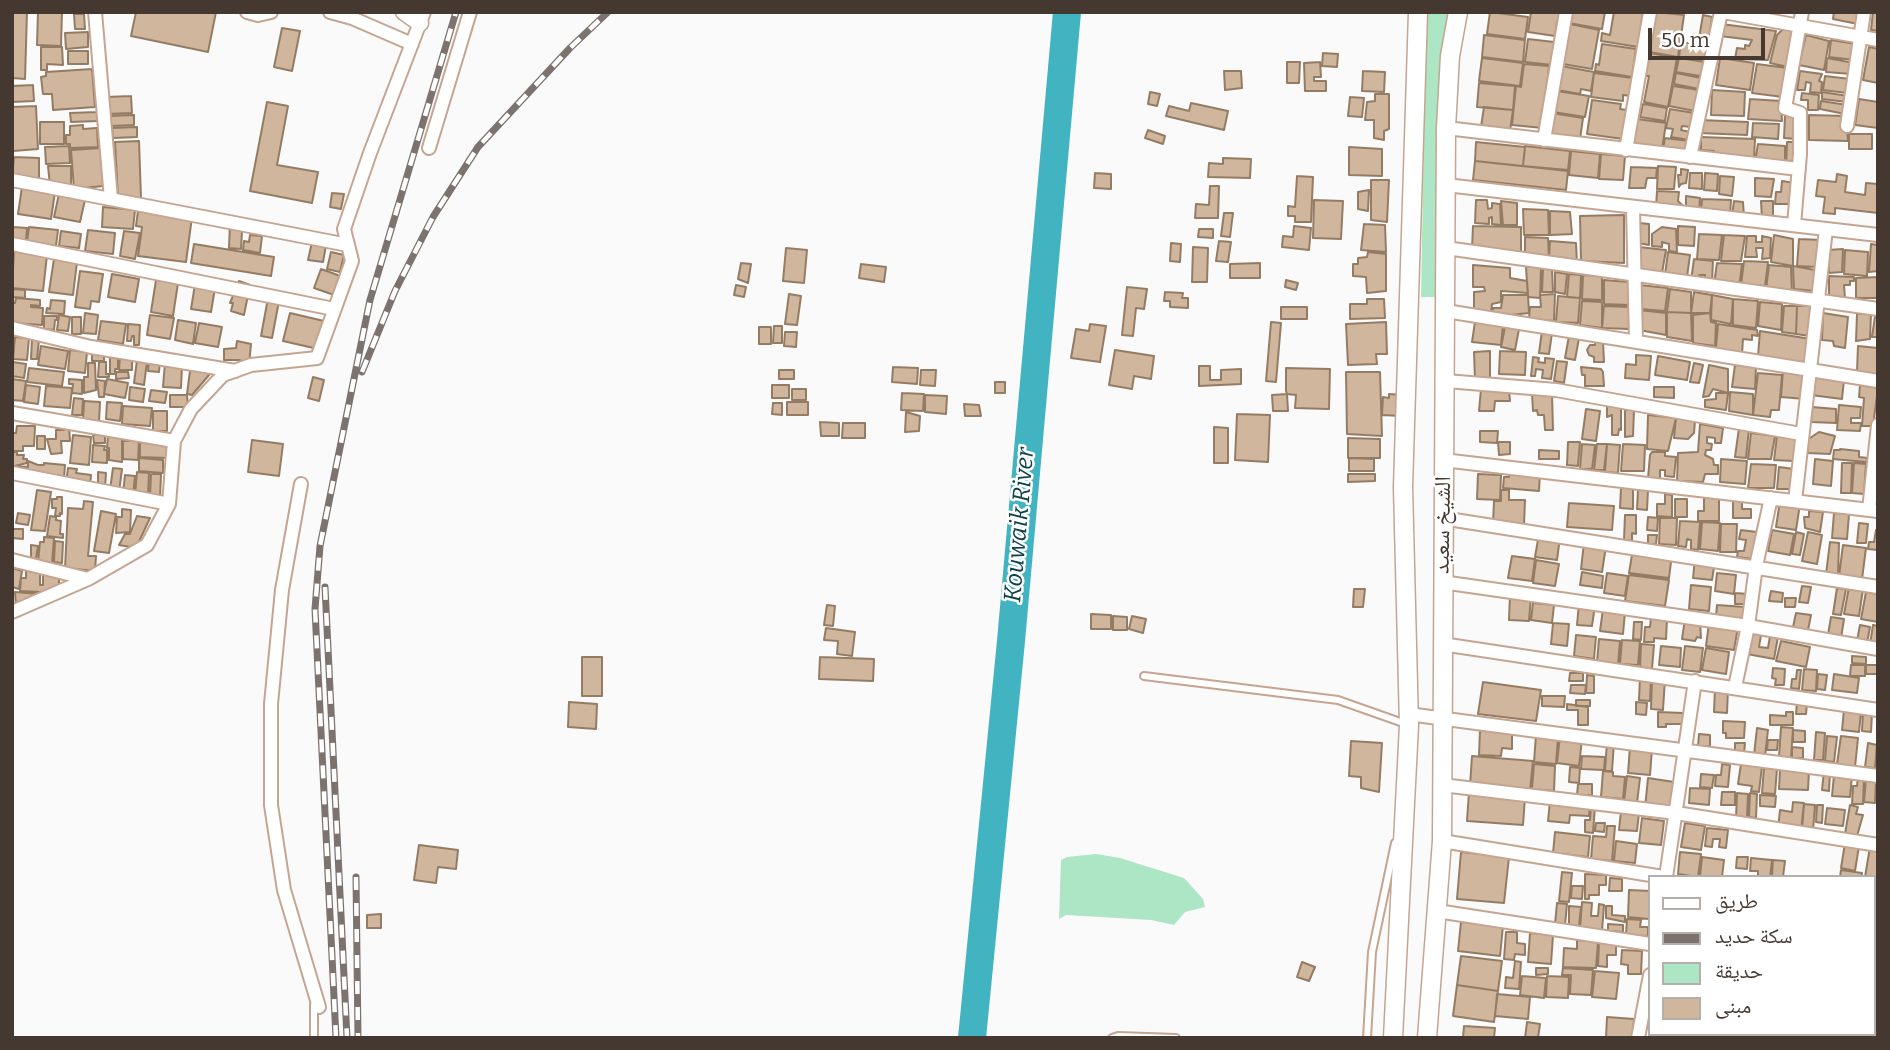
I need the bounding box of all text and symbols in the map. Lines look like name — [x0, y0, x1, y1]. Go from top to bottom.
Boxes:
scale bar — [1652, 14, 1769, 58]
text: 50 m — [1661, 27, 1710, 53]
water label: Kouwaik River — [999, 446, 1041, 604]
street label: الشيخ سعيد — [1428, 476, 1458, 574]
legend — [1648, 875, 1876, 1036]
text: طريق — [1715, 888, 1758, 914]
text: سكة حديد — [1715, 923, 1793, 949]
text: حديقة — [1715, 958, 1763, 984]
text: مبنى — [1715, 993, 1751, 1019]

